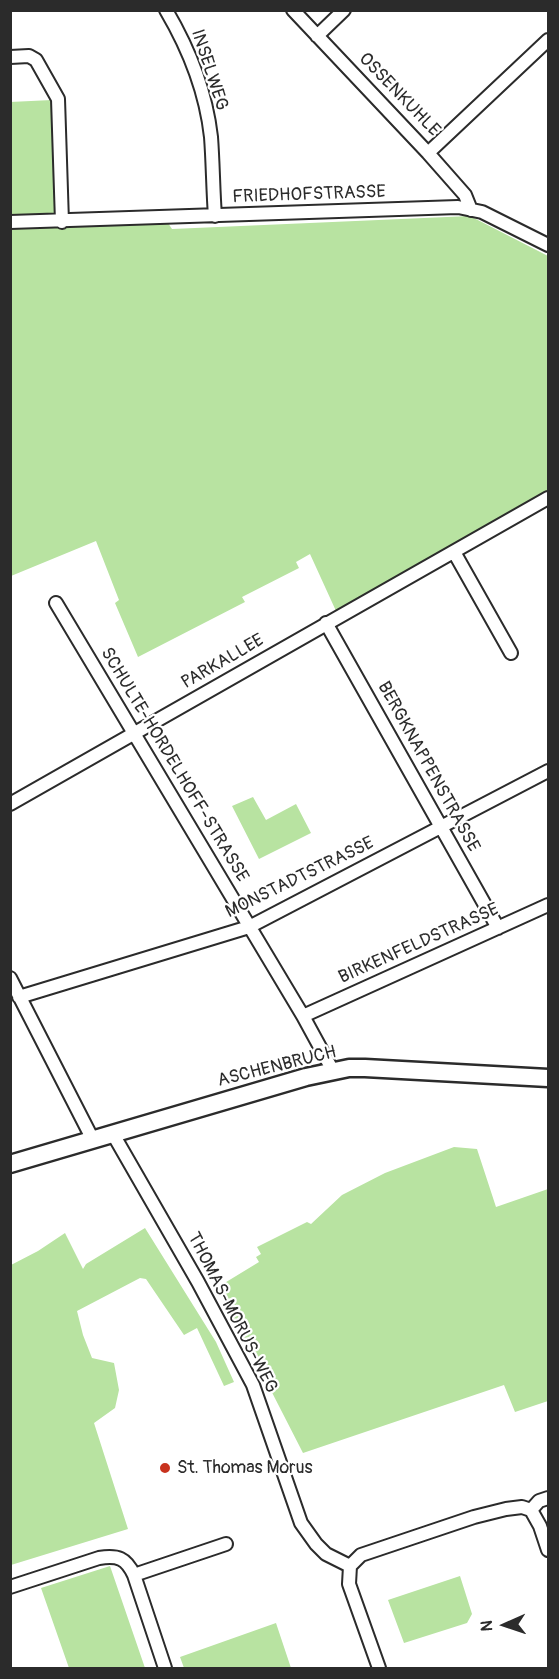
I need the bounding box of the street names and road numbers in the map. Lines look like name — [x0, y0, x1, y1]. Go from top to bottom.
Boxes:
street label: INSELWEG — [186, 27, 232, 113]
street label: OSSENKUHLE — [354, 49, 444, 141]
street label: FRIEDHOFSTRASSE — [232, 182, 386, 208]
street label: PARKALLEE — [178, 630, 268, 694]
street label: SCHULTE-HORDELHOFF-STRASSE — [95, 644, 253, 886]
street label: BERGKNAPPENSTRASSE — [372, 678, 484, 856]
street label: MONSTADTSTRASSE — [222, 833, 378, 923]
street label: BIRKENFELDSTRASSE — [336, 899, 502, 989]
street label: ASCHENBRUCH — [215, 1042, 339, 1092]
street label: THOMAS-MORUS-WEG — [182, 1229, 282, 1397]

